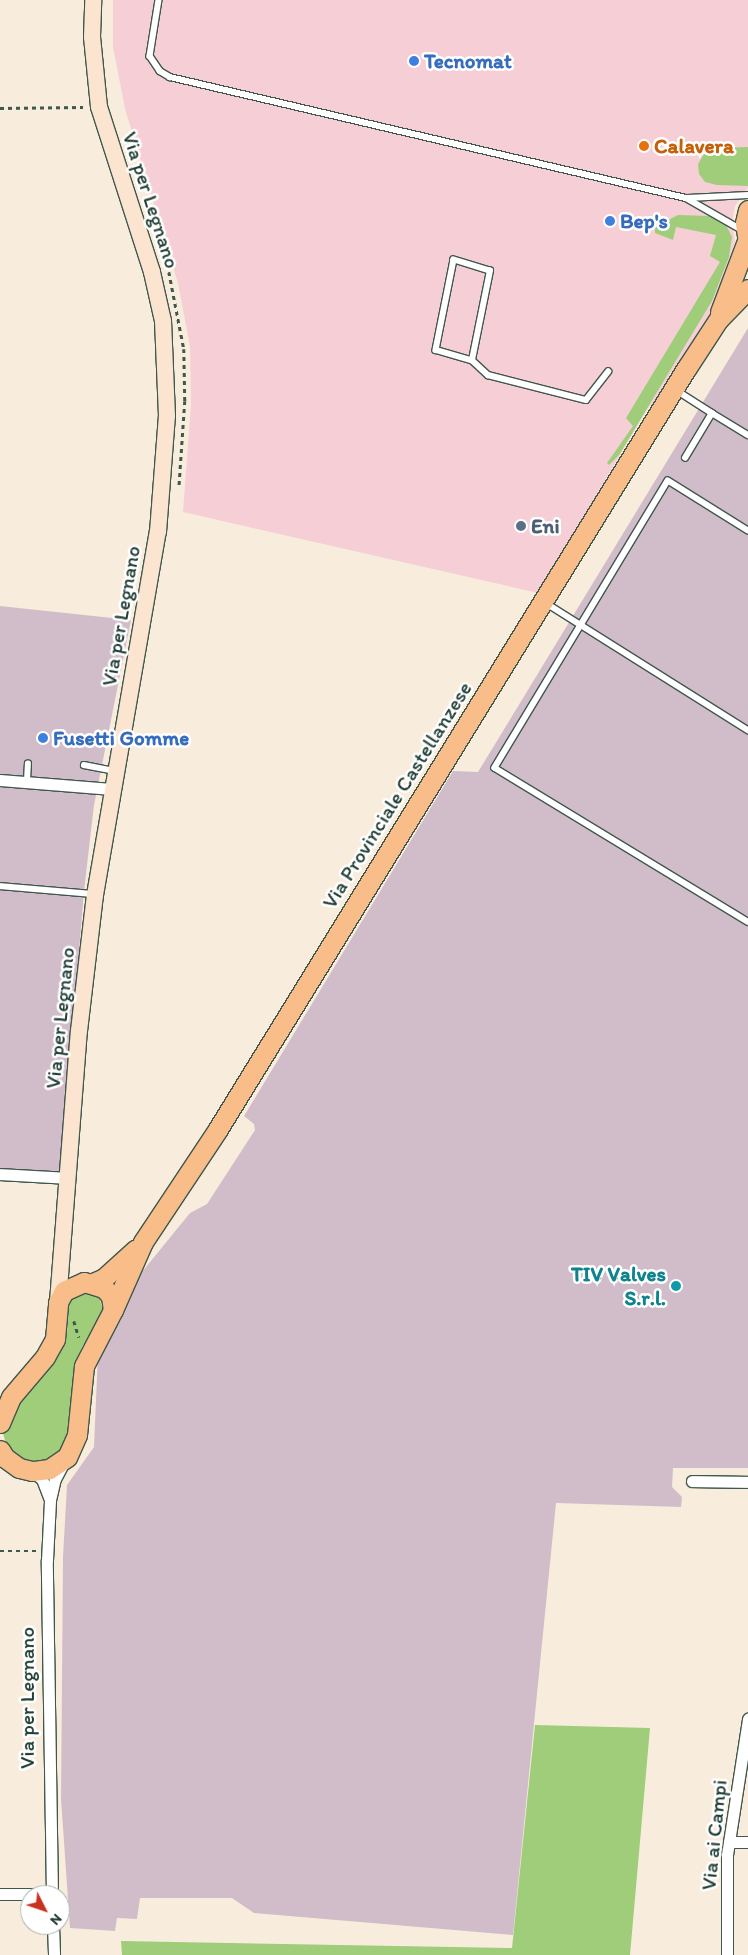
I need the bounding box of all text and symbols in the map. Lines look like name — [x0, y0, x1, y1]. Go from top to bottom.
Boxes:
place label: Tecnomat — [424, 48, 512, 74]
marker: Tecnomat — [408, 55, 420, 67]
street label: Via per Legnano — [117, 129, 185, 271]
place label: Calavera — [654, 133, 734, 159]
marker: Calavera — [638, 140, 650, 152]
place label: Bep's — [620, 208, 668, 234]
marker: Bep's — [604, 215, 616, 227]
place label: Eni — [531, 513, 560, 539]
marker: Eni — [515, 520, 527, 532]
street label: Via per Legnano — [96, 544, 146, 688]
street label: Via Provinciale Castellanzese — [317, 677, 477, 913]
place label: Fusetti Gomme — [53, 725, 189, 751]
marker: Fusetti Gomme — [37, 732, 49, 744]
street label: Via per Legnano — [40, 946, 80, 1090]
place label: TIV Valves S.r.l. — [572, 1261, 666, 1311]
marker: TIV Valves S.r.l. — [670, 1280, 682, 1292]
street label: Via per Legnano — [14, 1627, 40, 1769]
street label: Via ai Campi — [696, 1778, 732, 1892]
north arrow — [20, 1885, 70, 1935]
text: N — [46, 1910, 65, 1929]

